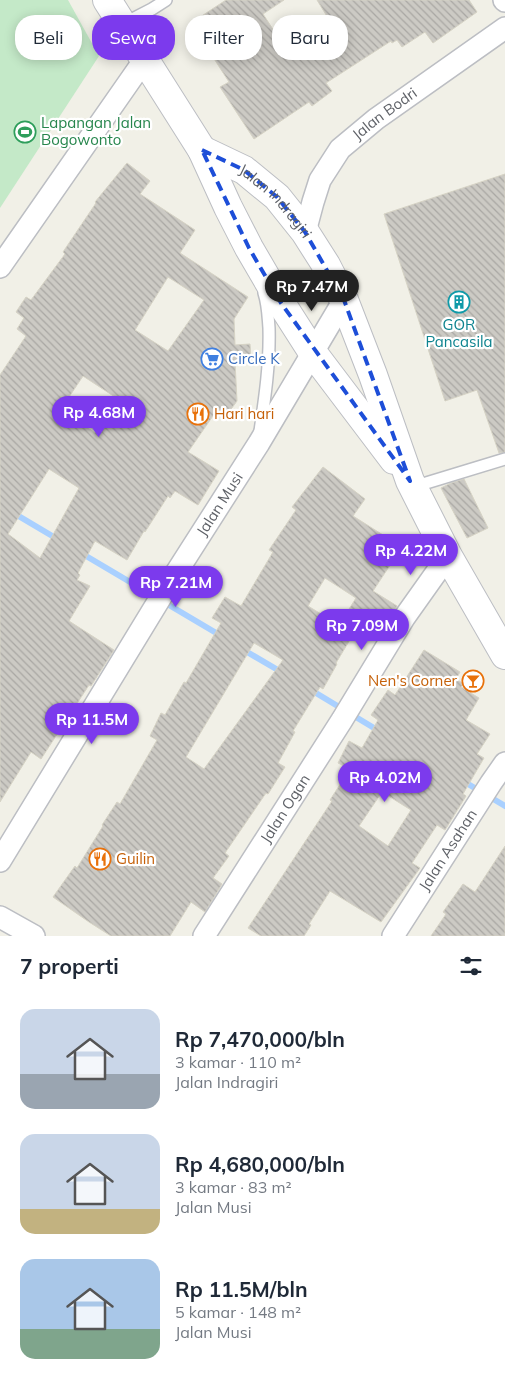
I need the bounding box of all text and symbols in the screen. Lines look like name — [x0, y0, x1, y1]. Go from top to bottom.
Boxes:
chip: Beli — [15, 15, 82, 60]
chip: Sewa — [92, 15, 175, 60]
chip: Filter — [185, 15, 262, 60]
chip: Baru — [272, 15, 348, 60]
street label: Jalan Bodri — [348, 83, 421, 144]
place label: Lapangan Jalan Bogowonto — [41, 113, 151, 149]
sports icon: Lapangan Jalan Bogowonto — [13, 120, 37, 144]
street label: Jalan Indragiri — [236, 159, 316, 241]
pin: Rp 7.47M — [260, 270, 364, 312]
text: Rp 7.47M — [276, 276, 348, 296]
building icon: GOR Pancasila — [447, 290, 471, 314]
place label: GOR Pancasila — [425, 315, 493, 351]
supermarket icon: Circle K — [200, 347, 224, 371]
place label: Circle K — [228, 349, 280, 368]
pin: Rp 4.68M — [47, 396, 151, 438]
text: Rp 4.68M — [63, 402, 135, 422]
restaurant icon: Hari hari — [186, 402, 210, 426]
place label: Hari hari — [214, 404, 274, 423]
street label: Jalan Musi — [192, 469, 247, 539]
pin: Rp 4.22M — [359, 534, 463, 576]
text: Rp 4.22M — [375, 540, 447, 560]
pin: Rp 7.21M — [124, 566, 228, 608]
text: Rp 7.21M — [140, 572, 212, 592]
pin: Rp 7.09M — [310, 608, 414, 651]
text: Rp 7.09M — [326, 615, 398, 635]
bar icon: Nen's Corner — [461, 669, 485, 693]
place label: Nen's Corner — [368, 671, 458, 690]
pin: Rp 11.5M — [40, 702, 144, 745]
text: Rp 11.5M — [56, 709, 128, 729]
pin: Rp 4.02M — [333, 760, 437, 803]
text: Rp 4.02M — [349, 767, 421, 787]
street label: Jalan Ogan — [256, 771, 314, 846]
street label: Jalan Asahan — [414, 805, 481, 894]
restaurant icon: Guilin — [88, 847, 112, 871]
place label: Guilin — [116, 849, 155, 868]
icon: filters — [457, 952, 485, 980]
text: 7 properti — [20, 953, 119, 979]
text: Rp 7,470,000/bln — [175, 1026, 345, 1052]
icon: home — [60, 1029, 120, 1089]
text: 3 kamar · 110 m² — [175, 1052, 301, 1072]
text: Jalan Indragiri — [175, 1072, 278, 1092]
text: Rp 4,680,000/bln — [175, 1151, 345, 1177]
icon: home — [60, 1154, 120, 1214]
text: 3 kamar · 83 m² — [175, 1177, 292, 1197]
text: Jalan Musi — [175, 1197, 252, 1217]
text: Rp 11.5M/bln — [175, 1276, 308, 1302]
icon: home — [60, 1279, 120, 1339]
text: 5 kamar · 148 m² — [175, 1302, 301, 1322]
text: Jalan Musi — [175, 1322, 252, 1342]

